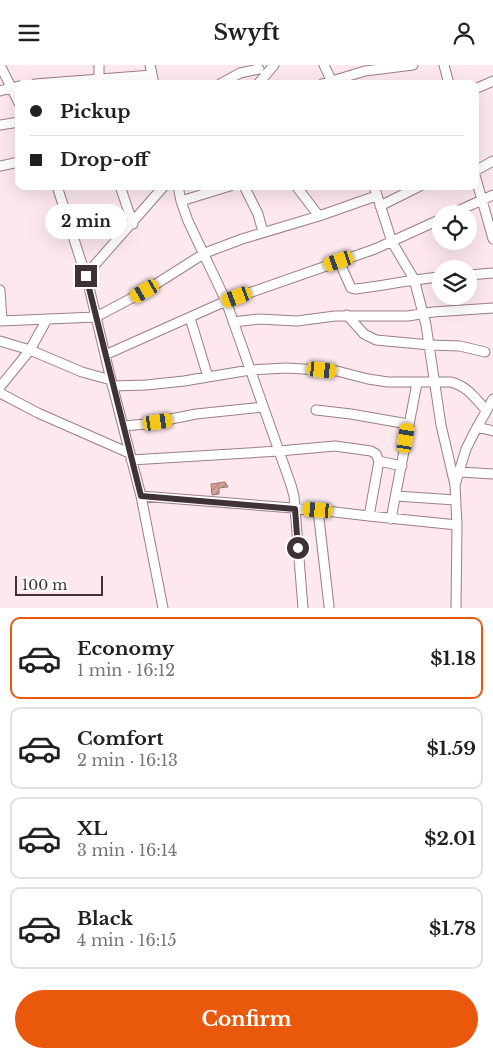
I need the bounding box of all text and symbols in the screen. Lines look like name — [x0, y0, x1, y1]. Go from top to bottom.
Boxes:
icon: menu — [15, 19, 43, 47]
text: Swyft — [213, 19, 280, 46]
icon: person — [450, 19, 478, 47]
text: Pickup — [60, 100, 131, 123]
text: Drop-off — [60, 148, 149, 171]
callout: 2 min — [45, 203, 127, 239]
map controls — [432, 205, 477, 305]
button: locate — [432, 205, 477, 250]
text: 2 min — [61, 211, 111, 231]
car — [322, 249, 355, 273]
button: layers — [432, 260, 477, 305]
route end — [75, 265, 97, 287]
car — [128, 277, 161, 305]
car — [220, 285, 253, 309]
car — [306, 361, 337, 379]
car — [142, 412, 173, 432]
car — [396, 422, 415, 454]
car — [302, 501, 333, 519]
route start — [287, 537, 309, 559]
scale bar — [15, 573, 102, 596]
text: 100 m — [22, 576, 67, 594]
icon: car — [17, 636, 62, 681]
text: Economy — [77, 637, 174, 660]
text: $1.18 — [430, 647, 476, 670]
text: 1 min · 16:12 — [77, 660, 175, 680]
icon: car — [17, 726, 62, 771]
text: Comfort — [77, 727, 164, 750]
text: $1.59 — [426, 737, 476, 760]
text: 2 min · 16:13 — [77, 750, 178, 770]
icon: car — [17, 816, 62, 861]
text: XL — [77, 817, 107, 840]
text: $2.01 — [424, 827, 476, 850]
text: 3 min · 16:14 — [77, 840, 177, 860]
icon: car — [17, 906, 62, 951]
text: Black — [77, 907, 133, 930]
text: $1.78 — [429, 917, 476, 940]
text: 4 min · 16:15 — [77, 930, 177, 950]
button: Confirm — [15, 990, 478, 1048]

